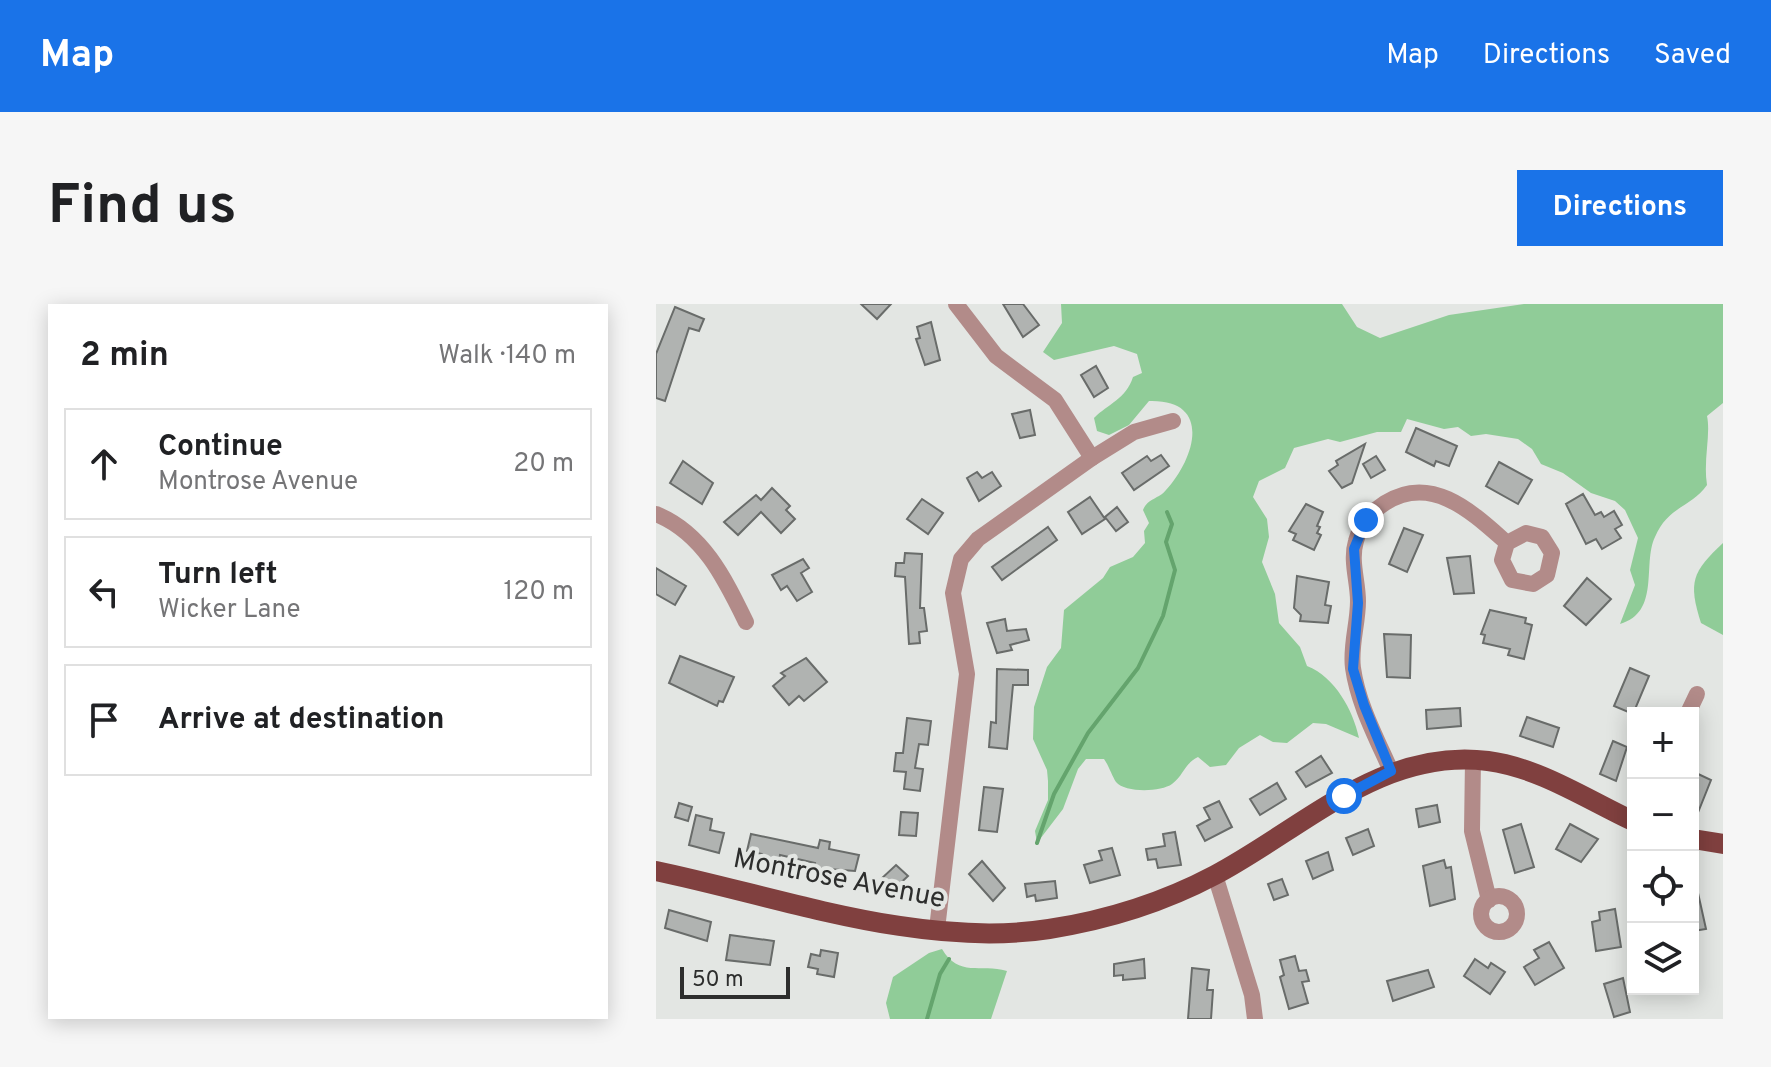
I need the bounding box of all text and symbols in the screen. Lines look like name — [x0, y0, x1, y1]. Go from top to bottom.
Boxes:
text: Map — [40, 32, 114, 81]
text: Map — [1386, 38, 1439, 74]
text: Directions — [1483, 38, 1610, 74]
text: Saved — [1654, 38, 1731, 74]
button: Directions — [1517, 170, 1723, 246]
text: Find us — [48, 173, 237, 243]
text: 2 min — [80, 335, 169, 378]
text: Walk · 140 m — [438, 340, 576, 373]
text: Continue — [158, 429, 283, 466]
icon: ahead — [82, 442, 126, 486]
text: 20 m — [513, 448, 574, 481]
text: Montrose Avenue — [158, 466, 358, 499]
route end — [1348, 502, 1384, 538]
text: Turn left — [158, 557, 278, 594]
icon: left — [82, 570, 126, 614]
text: 120 m — [504, 576, 574, 609]
text: Wicker Lane — [158, 594, 301, 627]
icon: arrive — [82, 698, 126, 742]
text: Arrive at destination — [158, 702, 444, 739]
map controls — [1627, 707, 1699, 995]
button: + — [1627, 707, 1699, 779]
route start — [1326, 778, 1362, 814]
button: − — [1627, 779, 1699, 851]
street label: Montrose Avenue — [730, 842, 948, 918]
button: locate — [1627, 851, 1699, 923]
button: layers — [1627, 923, 1699, 995]
scale bar — [680, 963, 790, 999]
text: 50 m — [692, 967, 744, 994]

